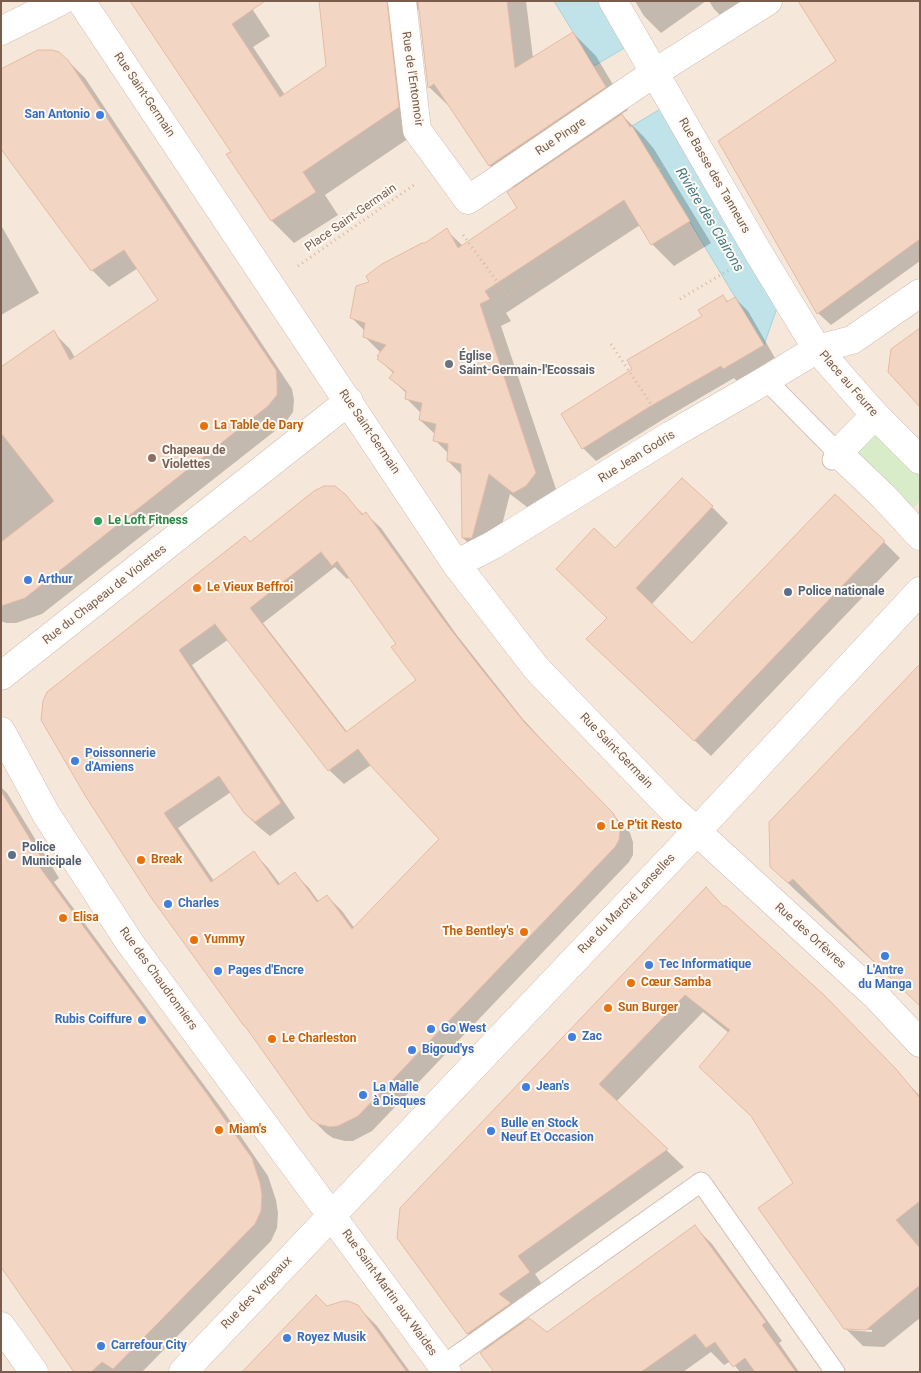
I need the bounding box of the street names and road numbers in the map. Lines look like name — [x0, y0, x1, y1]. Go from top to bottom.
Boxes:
street label: Rue de l'Entonnoir — [398, 31, 426, 127]
street label: Rue Saint-Germain — [110, 50, 178, 140]
street label: Rue Pingre — [533, 115, 589, 159]
street label: Rue Basse des Tanneurs — [675, 116, 753, 236]
street label: Place Saint-Germain — [303, 181, 399, 255]
street label: Place au Feurre — [815, 348, 881, 420]
street label: Rue Saint-Germain — [335, 387, 403, 477]
street label: Rue Jean Godris — [596, 428, 678, 486]
street label: Rue du Chapeau de Violettes — [40, 542, 170, 648]
street label: Rue Saint-Germain — [576, 710, 656, 792]
street label: Rue du Marché Lanselles — [575, 851, 679, 957]
street label: Rue des Orfèvres — [771, 900, 849, 972]
street label: Rue des Chaudronniers — [116, 925, 200, 1033]
street label: Rue Saint-Martin aux Waides — [338, 1227, 440, 1359]
street label: Rue des Vergeaux — [219, 1254, 295, 1332]

